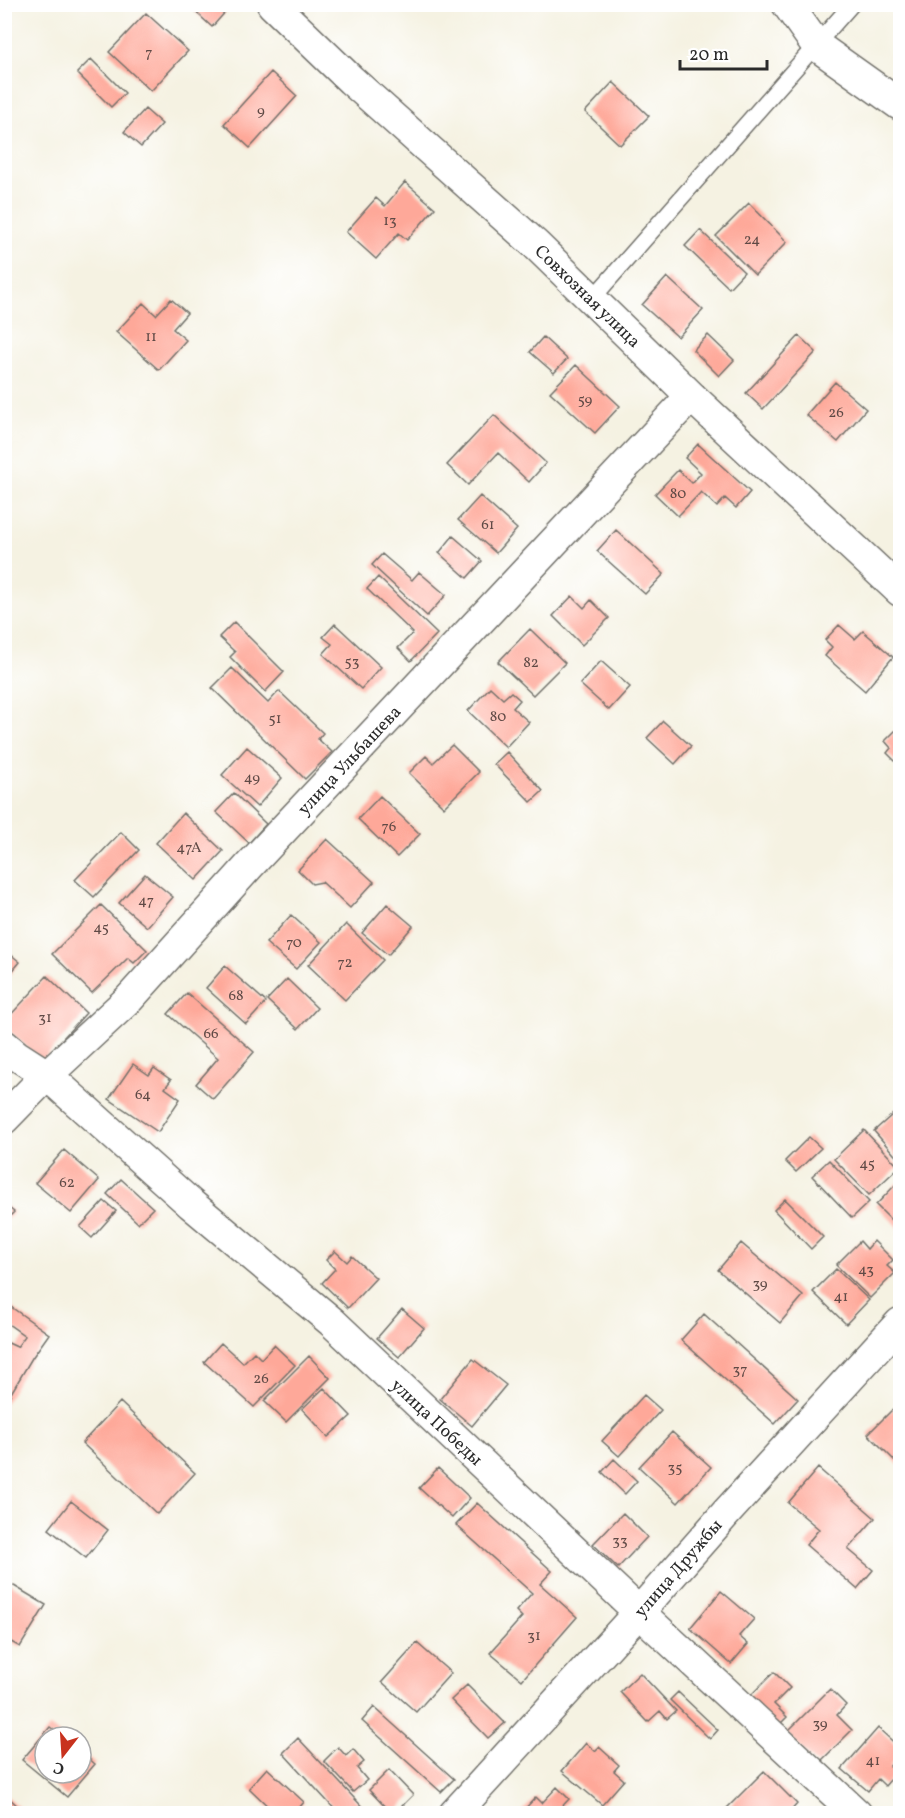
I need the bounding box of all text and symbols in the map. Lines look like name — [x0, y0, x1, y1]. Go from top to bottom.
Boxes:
scale bar — [680, 33, 767, 71]
house number: 7 — [145, 43, 153, 64]
text: 20 m — [689, 43, 729, 68]
house number: 9 — [257, 101, 265, 122]
house number: 13 — [383, 211, 397, 232]
house number: 24 — [744, 230, 760, 251]
street label: Совхозная улица — [528, 240, 646, 354]
house number: 11 — [145, 327, 157, 348]
house number: 59 — [578, 390, 593, 411]
house number: 26 — [828, 403, 844, 424]
house number: 80 — [670, 484, 686, 505]
house number: 61 — [481, 515, 495, 536]
house number: 53 — [345, 652, 359, 673]
house number: 82 — [523, 653, 539, 674]
street label: улица Ульбашева — [293, 701, 408, 821]
house number: 80 — [490, 707, 506, 728]
house number: 51 — [268, 709, 282, 730]
house number: 49 — [244, 768, 260, 789]
house number: 76 — [382, 817, 396, 838]
house number: 47А — [176, 838, 202, 859]
house number: 47 — [138, 891, 154, 912]
house number: 45 — [93, 918, 109, 939]
house number: 70 — [286, 933, 302, 954]
house number: 72 — [337, 953, 353, 974]
house number: 68 — [228, 986, 244, 1007]
house number: 31 — [38, 1008, 52, 1029]
house number: 66 — [203, 1024, 219, 1045]
house number: 64 — [135, 1085, 151, 1106]
house number: 45 — [859, 1154, 875, 1175]
house number: 62 — [59, 1173, 75, 1194]
house number: 43 — [858, 1260, 874, 1281]
house number: 39 — [752, 1274, 768, 1295]
house number: 41 — [834, 1287, 848, 1308]
house number: 37 — [733, 1360, 747, 1381]
house number: 26 — [253, 1369, 269, 1390]
street label: улица Победы — [384, 1374, 488, 1473]
house number: 35 — [668, 1458, 682, 1479]
street label: улица Дружбы — [629, 1514, 729, 1624]
house number: 33 — [612, 1531, 628, 1552]
house number: 31 — [527, 1626, 541, 1647]
house number: 39 — [812, 1714, 828, 1735]
north arrow — [33, 1725, 93, 1785]
house number: 41 — [866, 1751, 880, 1772]
text: С — [51, 1755, 67, 1779]

